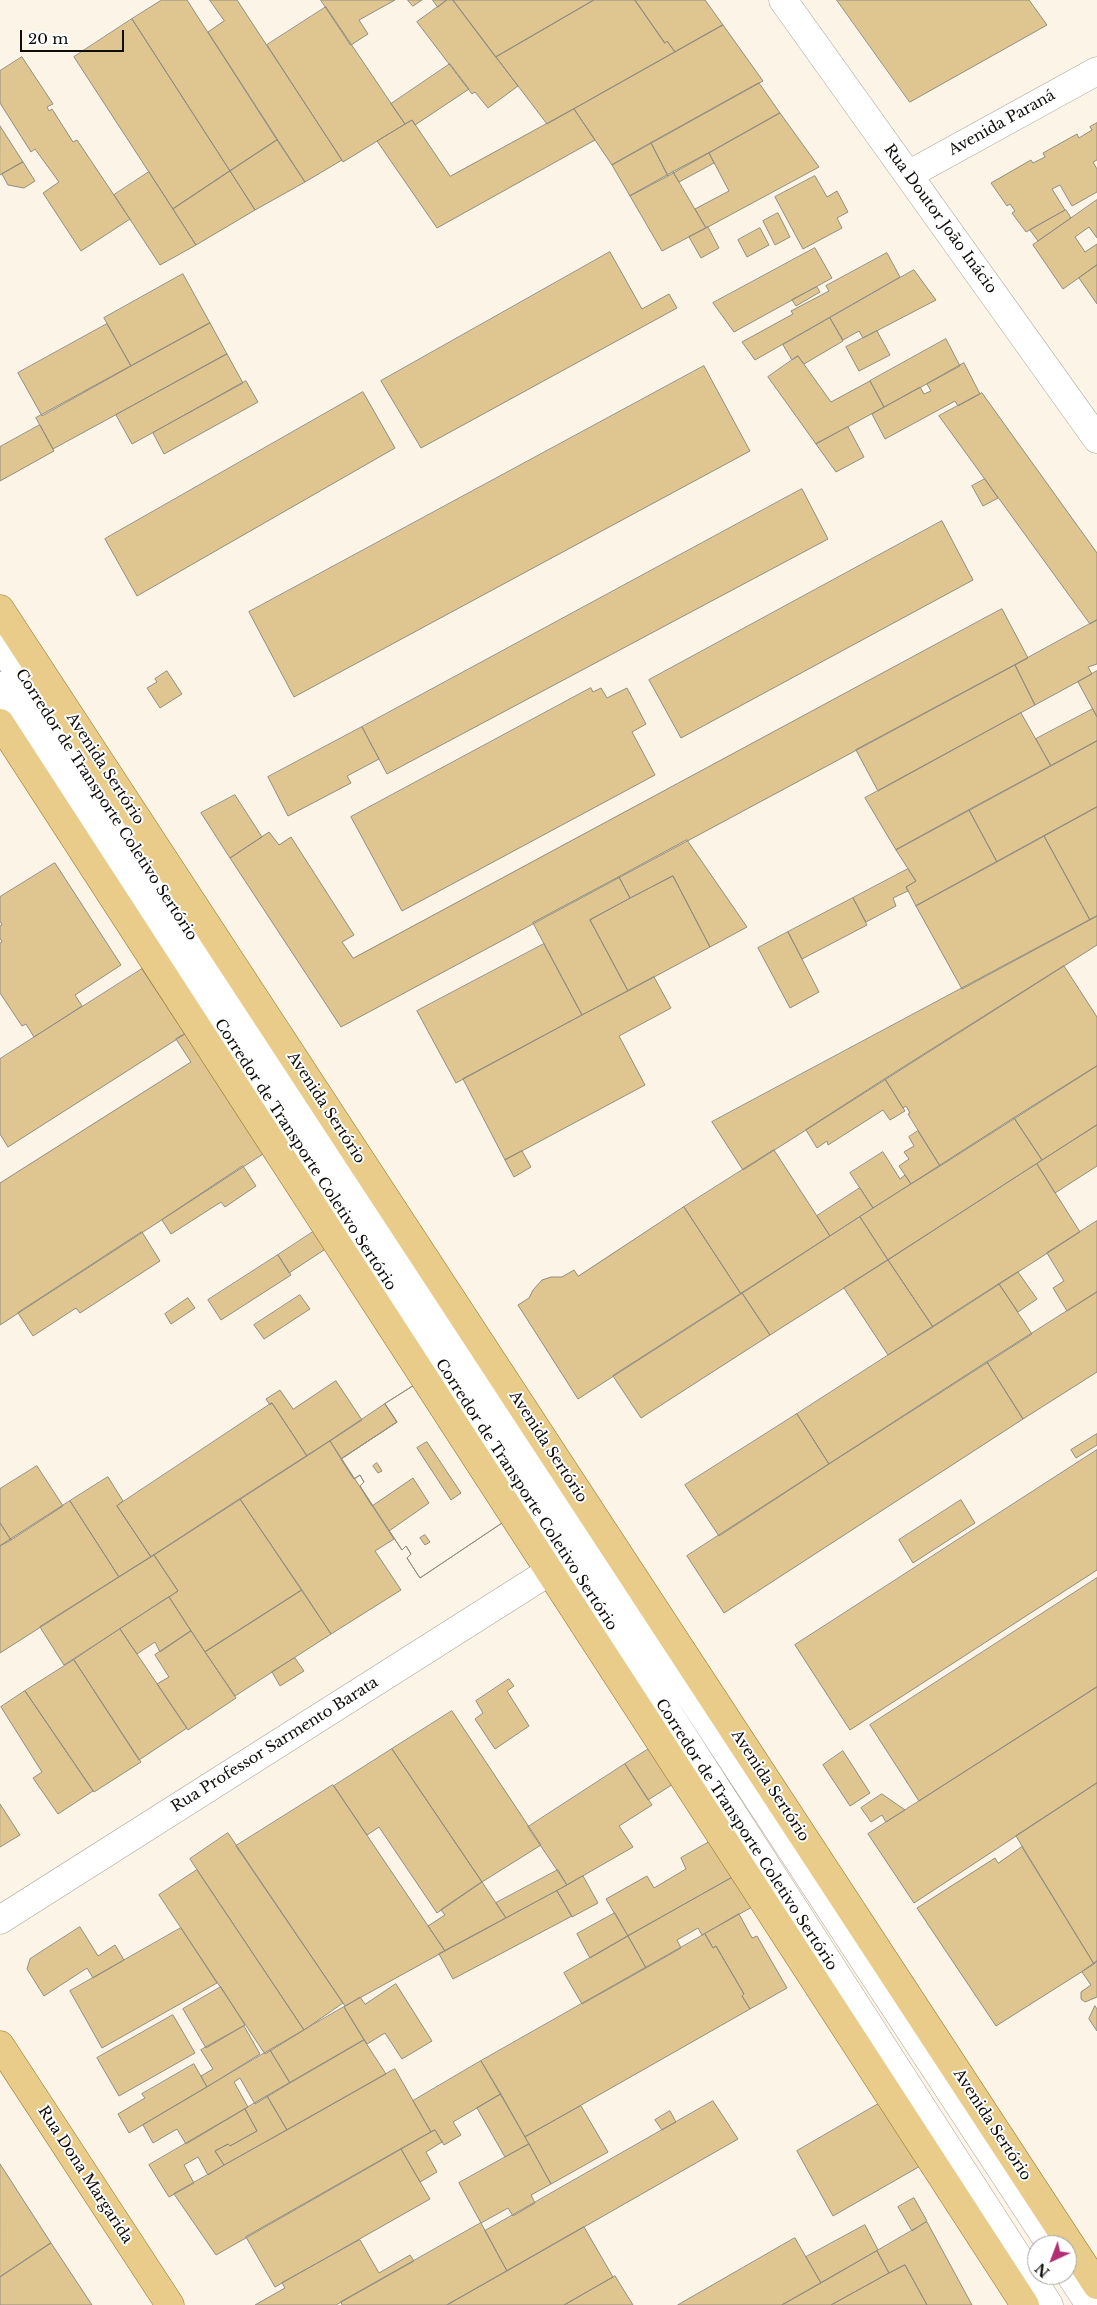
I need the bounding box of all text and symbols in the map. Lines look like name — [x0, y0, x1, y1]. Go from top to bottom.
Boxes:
scale bar — [22, 20, 126, 52]
text: 20 m — [28, 29, 68, 48]
street label: Avenida Paraná — [946, 86, 1058, 160]
street label: Rua Doutor João Inácio — [880, 141, 1000, 297]
street label: Corredor de Transporte Coletivo Sertório — [11, 666, 201, 944]
street label: Avenida Sertório — [62, 710, 148, 828]
street label: Corredor de Transporte Coletivo Sertório — [210, 1016, 400, 1294]
street label: Avenida Sertório — [283, 1049, 369, 1167]
street label: Corredor de Transporte Coletivo Sertório — [431, 1356, 621, 1634]
street label: Avenida Sertório — [505, 1388, 591, 1506]
street label: Rua Professor Sarmento Barata — [168, 1674, 382, 1816]
street label: Corredor de Transporte Coletivo Sertório — [651, 1696, 841, 1974]
street label: Avenida Sertório — [727, 1727, 813, 1845]
street label: Avenida Sertório — [949, 2066, 1035, 2184]
street label: Rua Dona Margarida — [34, 2103, 136, 2247]
north arrow — [1027, 2235, 1077, 2285]
text: N — [1032, 2259, 1053, 2281]

